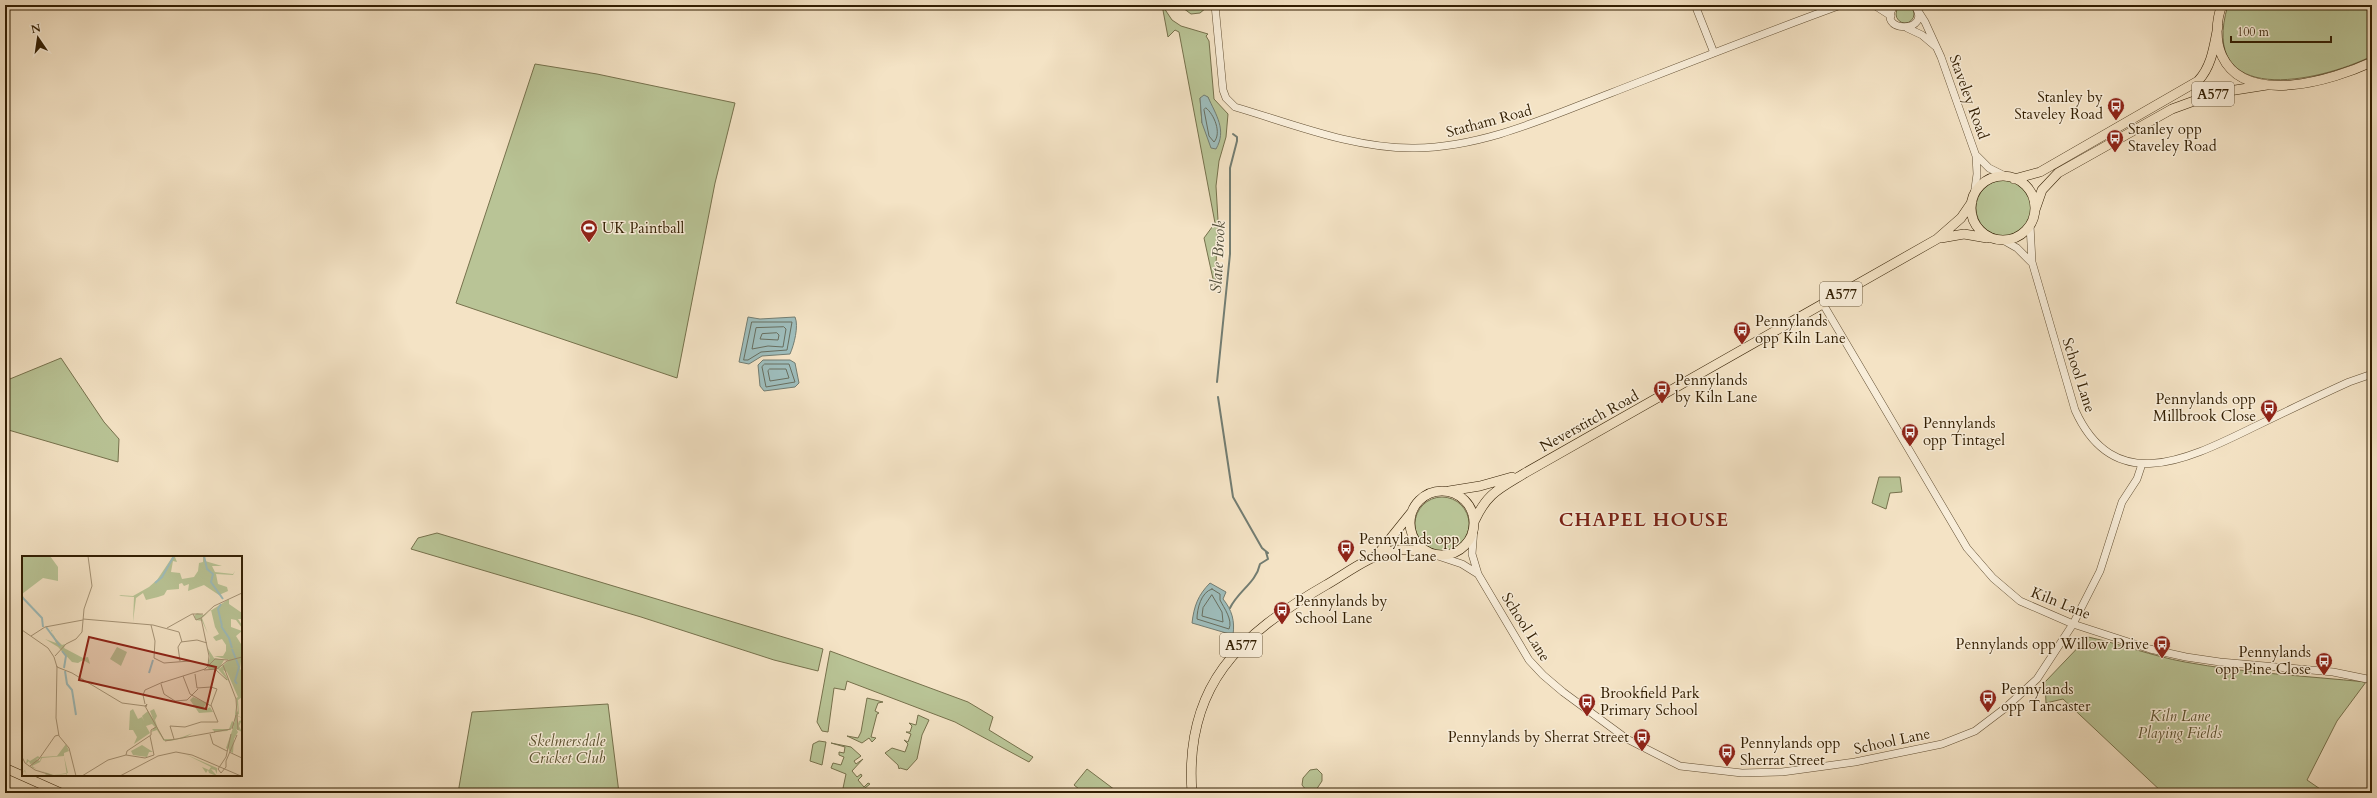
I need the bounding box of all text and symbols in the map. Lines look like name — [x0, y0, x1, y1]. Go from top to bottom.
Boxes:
north arrow — [18, 18, 58, 58]
scale bar — [2231, 18, 2331, 44]
text: N — [30, 20, 43, 37]
text: 100 m — [2237, 24, 2270, 40]
street label: Staveley Road — [1944, 52, 1994, 142]
road number: A577 — [2192, 82, 2234, 106]
place label: Stanley by Staveley Road — [2014, 87, 2103, 124]
bus stop icon: Stanley by Staveley Road — [2106, 96, 2126, 121]
street label: Statham Road — [1444, 100, 1534, 142]
place label: Stanley opp Staveley Road — [2128, 119, 2217, 156]
bus stop icon: Stanley opp Staveley Road — [2105, 128, 2125, 153]
sports icon: UK Paintball — [579, 218, 599, 243]
place label: UK Paintball — [602, 218, 685, 238]
water label: Slate Brook — [1205, 220, 1231, 294]
road number: A577 — [1820, 282, 1862, 306]
place label: Pennylands opp Kiln Lane — [1755, 311, 1846, 348]
bus stop icon: Pennylands opp Kiln Lane — [1732, 320, 1752, 345]
street label: School Lane — [2058, 335, 2101, 415]
place label: Pennylands by Kiln Lane — [1675, 370, 1758, 407]
bus stop icon: Pennylands by Kiln Lane — [1652, 379, 1672, 404]
street label: Neverstitch Road — [1536, 386, 1642, 456]
place label: Pennylands opp Millbrook Close — [2153, 389, 2256, 426]
bus stop icon: Pennylands opp Millbrook Close — [2259, 398, 2279, 423]
place label: Pennylands opp Tintagel — [1923, 413, 2005, 450]
bus stop icon: Pennylands opp Tintagel — [1900, 422, 1920, 447]
district label: CHAPEL HOUSE — [1559, 507, 1729, 533]
place label: Pennylands opp School Lane — [1359, 529, 1460, 566]
bus stop icon: Pennylands opp School Lane — [1336, 538, 1356, 563]
inset map — [22, 556, 242, 776]
street label: Kiln Lane — [2028, 582, 2094, 624]
street label: School Lane — [1497, 589, 1555, 665]
place label: Pennylands by School Lane — [1295, 591, 1388, 628]
bus stop icon: Pennylands by School Lane — [1272, 600, 1292, 625]
road number: A577 — [1220, 633, 1262, 657]
place label: Pennylands opp Willow Drive — [1956, 634, 2149, 654]
bus stop icon: Pennylands opp Willow Drive — [2152, 634, 2172, 659]
place label: Pennylands opp Pine Close — [2215, 642, 2311, 679]
bus stop icon: Pennylands opp Pine Close — [2314, 651, 2334, 676]
place label: Pennylands opp Tancaster — [2001, 679, 2091, 716]
place label: Brookfield Park Primary School — [1600, 683, 1700, 720]
bus stop icon: Pennylands opp Tancaster — [1978, 688, 1998, 713]
bus stop icon: Brookfield Park Primary School — [1577, 692, 1597, 717]
park label: Kiln Lane Playing Fields — [2138, 706, 2222, 743]
street label: School Lane — [1852, 723, 1932, 759]
place label: Pennylands by Sherrat Street — [1448, 727, 1629, 747]
bus stop icon: Pennylands by Sherrat Street — [1632, 727, 1652, 752]
park label: Skelmersdale Cricket Club — [529, 731, 606, 768]
place label: Pennylands opp Sherrat Street — [1740, 733, 1841, 770]
bus stop icon: Pennylands opp Sherrat Street — [1717, 742, 1737, 767]

